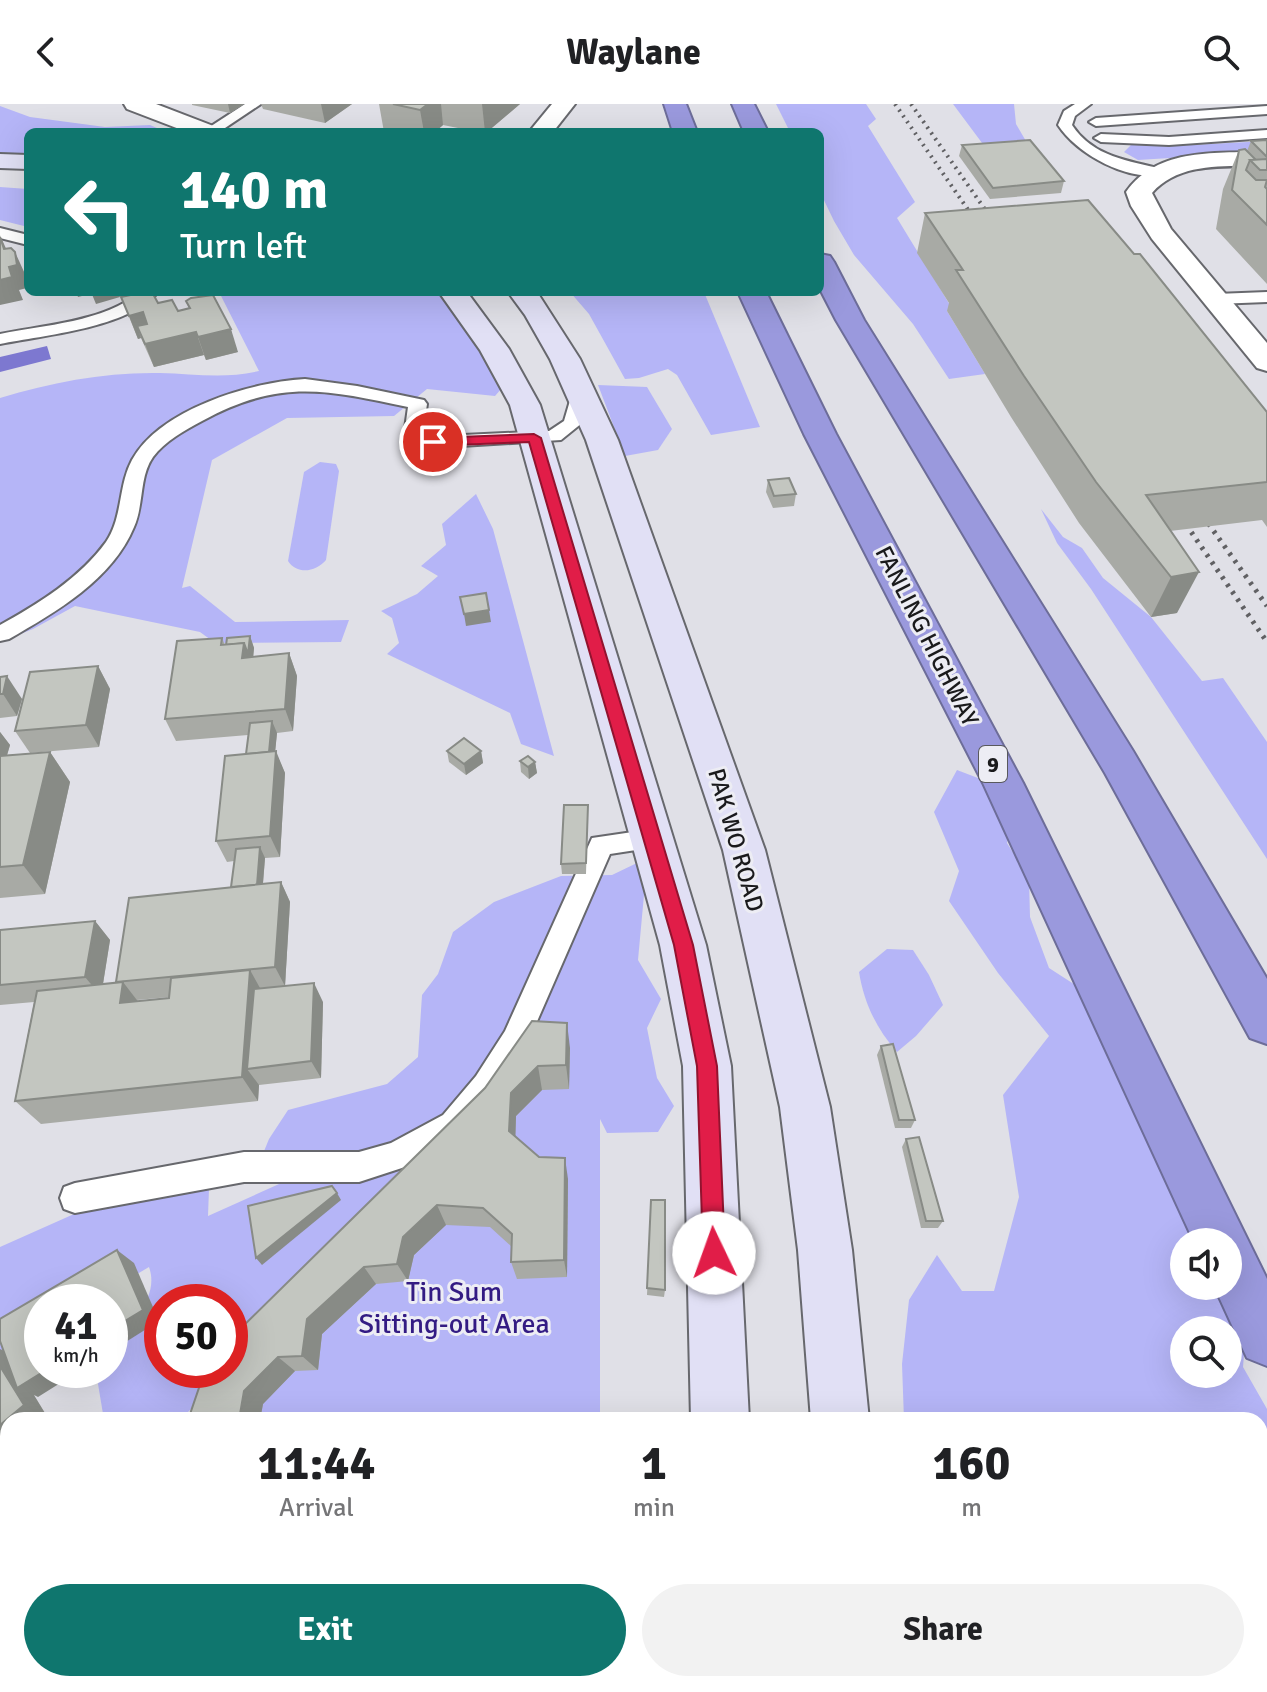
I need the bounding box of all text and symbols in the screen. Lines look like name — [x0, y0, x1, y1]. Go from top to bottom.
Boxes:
icon: back — [24, 30, 68, 74]
text: Waylane — [566, 30, 701, 75]
icon: search — [1199, 30, 1243, 74]
text: 140 m — [180, 155, 328, 224]
icon: left — [48, 160, 152, 264]
text: Turn left — [180, 224, 307, 269]
pin — [399, 408, 467, 476]
icon: arrive — [411, 420, 455, 464]
street label: FANLING HIGHWAY — [869, 541, 985, 731]
road number: 9 — [979, 746, 1007, 782]
street label: PAK WO ROAD — [701, 765, 771, 915]
position arrow — [672, 1211, 756, 1295]
map controls — [1170, 1228, 1242, 1388]
button: sound — [1170, 1228, 1242, 1300]
park label: Tin Sum Sitting-out Area — [358, 1275, 550, 1341]
speed limit sign: 50 — [144, 1284, 248, 1388]
text: 41 — [54, 1301, 98, 1351]
button: search — [1170, 1316, 1242, 1388]
text: km/h — [53, 1343, 99, 1368]
text: 11:44 — [258, 1434, 375, 1493]
text: 1 — [641, 1434, 667, 1493]
text: 160 — [933, 1434, 1010, 1493]
text: Arrival — [279, 1492, 354, 1524]
text: min — [633, 1492, 675, 1524]
text: m — [961, 1492, 982, 1524]
button: Exit — [24, 1584, 626, 1676]
button: Share — [642, 1584, 1244, 1676]

